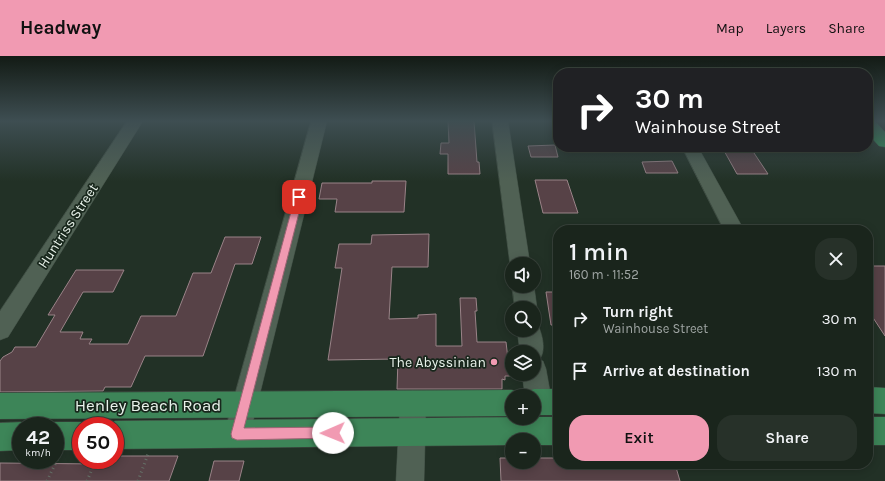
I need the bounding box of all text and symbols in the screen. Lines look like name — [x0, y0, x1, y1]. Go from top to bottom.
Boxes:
text: Headway — [20, 17, 101, 39]
text: Map — [716, 20, 744, 37]
text: Layers — [766, 20, 806, 37]
text: Share — [828, 20, 865, 37]
text: 30 m — [635, 82, 704, 115]
icon: right — [569, 84, 621, 136]
text: Wainhouse Street — [635, 116, 781, 138]
pin — [282, 180, 316, 214]
street label: Huntriss Street — [34, 181, 102, 271]
icon: arrive — [288, 186, 310, 208]
text: 1 min — [569, 238, 629, 266]
button: close — [815, 238, 857, 280]
map controls — [505, 257, 541, 469]
button: sound — [505, 257, 541, 293]
text: 160 m · 11:52 — [569, 267, 639, 282]
button: search — [505, 301, 541, 337]
text: Turn right — [603, 303, 673, 321]
icon: right — [569, 308, 591, 330]
text: 30 m — [822, 310, 857, 328]
text: Wainhouse Street — [603, 321, 708, 336]
button: layers — [505, 345, 541, 381]
place label: The Abyssinian — [390, 354, 486, 371]
marker: The Abyssinian — [489, 357, 499, 367]
icon: arrive — [569, 360, 591, 382]
text: Arrive at destination — [603, 362, 750, 380]
text: 130 m — [817, 362, 857, 380]
button: + — [505, 389, 541, 425]
street label: Henley Beach Road — [75, 395, 221, 415]
position arrow — [312, 412, 354, 454]
button: Exit — [569, 415, 709, 461]
button: Share — [717, 415, 857, 461]
speed limit sign: 50 — [72, 417, 124, 469]
text: 42 — [26, 426, 50, 449]
button: − — [505, 433, 541, 469]
text: km/h — [25, 447, 51, 459]

